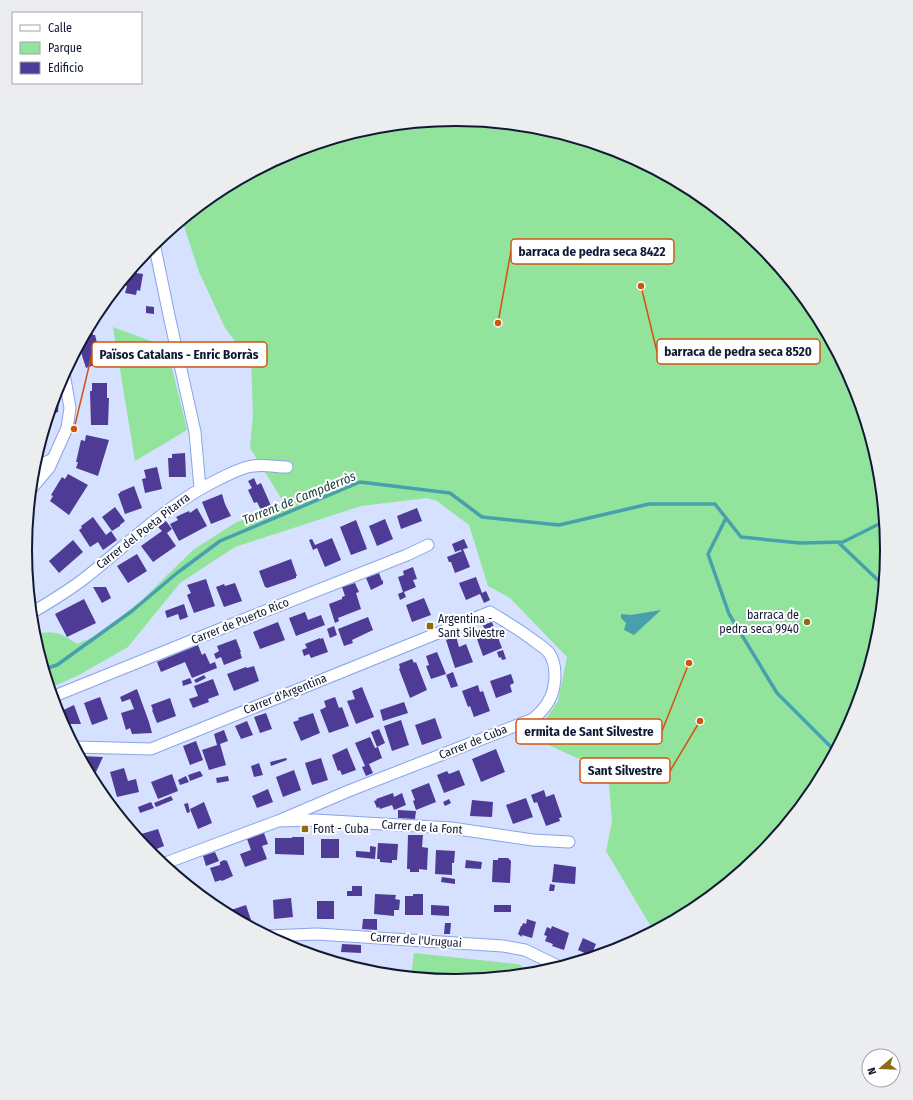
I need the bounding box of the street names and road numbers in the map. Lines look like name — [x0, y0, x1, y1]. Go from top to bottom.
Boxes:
street label: Carrer del Poeta Pitarra — [93, 490, 193, 572]
street label: Carrer de Puerto Rico — [189, 595, 291, 647]
street label: Carrer d'Argentina — [241, 671, 329, 717]
street label: Carrer de Cuba — [437, 722, 509, 762]
street label: Carrer de la Font — [381, 817, 463, 837]
street label: Carrer de l'Uruguai — [370, 930, 462, 950]

